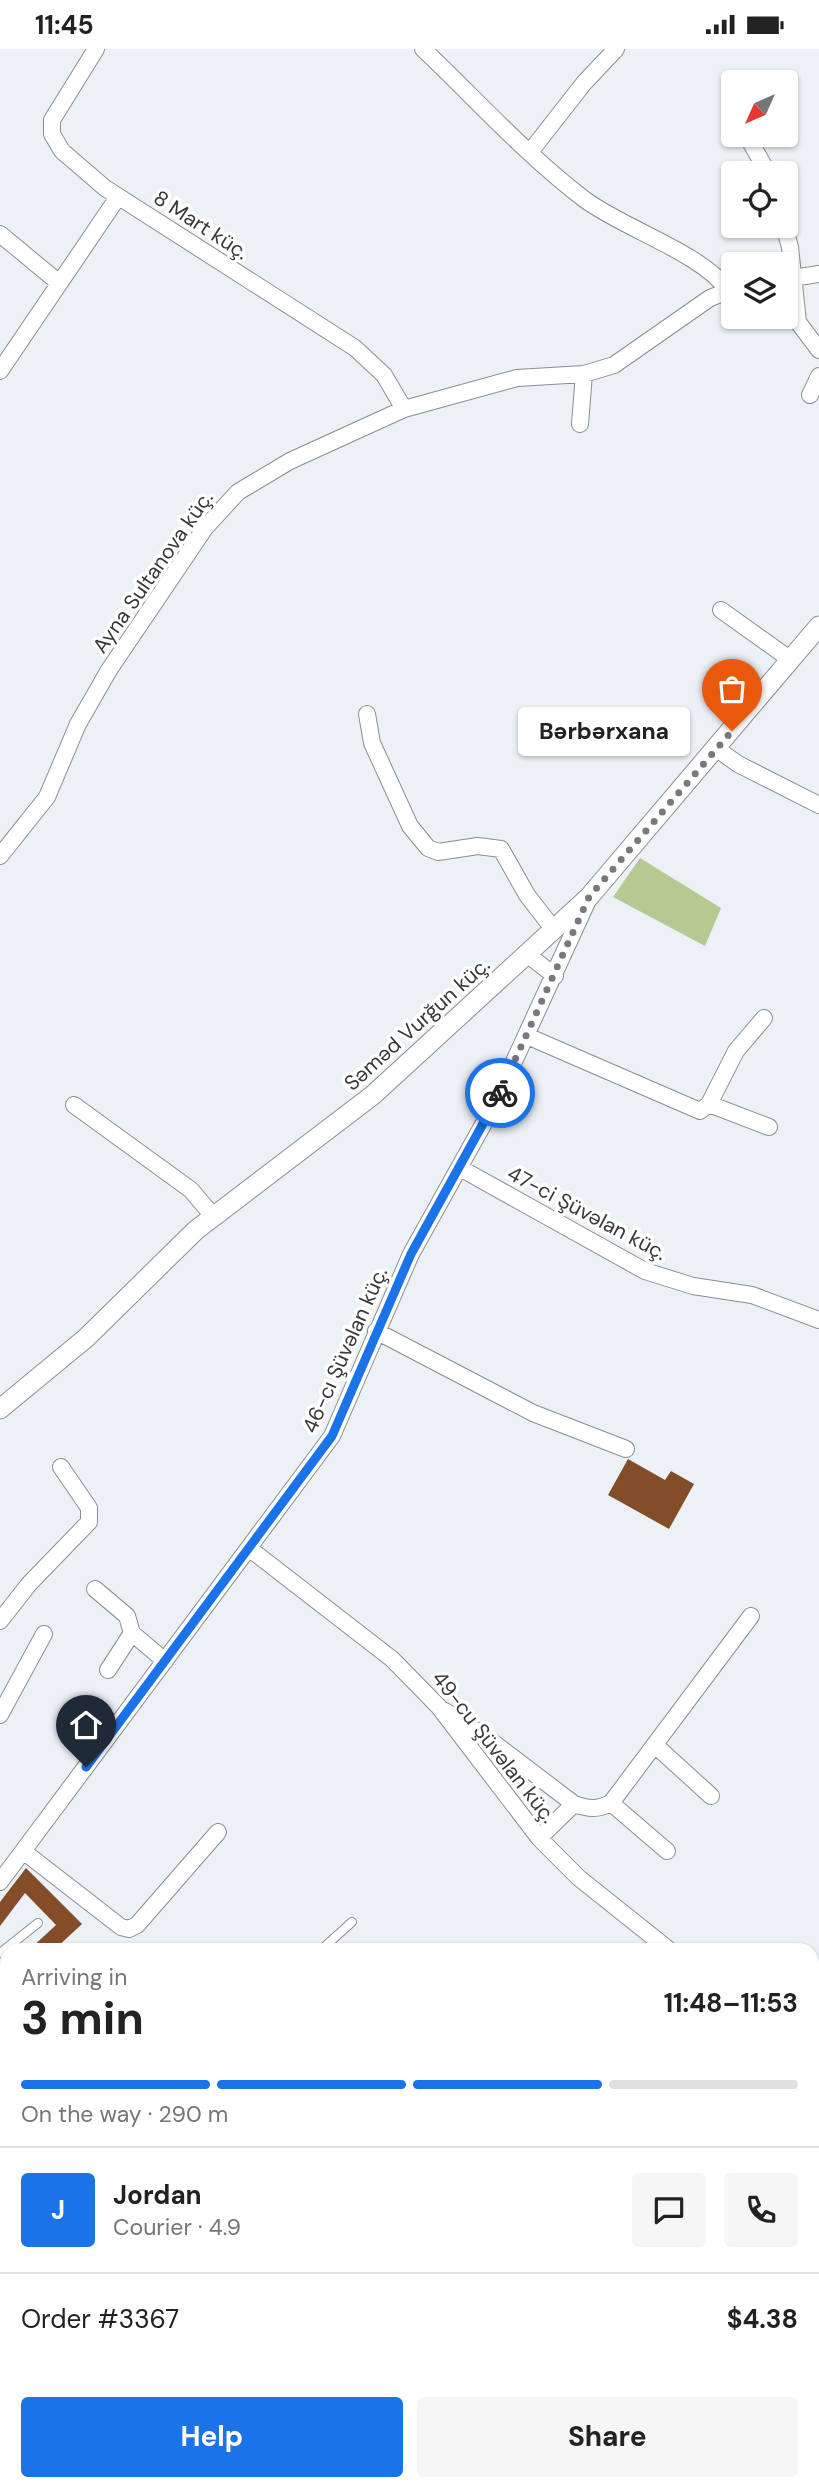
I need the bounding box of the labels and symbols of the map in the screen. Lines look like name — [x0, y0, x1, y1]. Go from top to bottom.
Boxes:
north arrow — [721, 70, 798, 147]
street label: 8 Mart küç. — [148, 184, 254, 266]
street label: Ayna Sultanova küç. — [86, 485, 220, 659]
pin — [702, 659, 762, 731]
callout: Bərbərxana — [518, 707, 690, 755]
street label: Səməd Vurğun küç. — [338, 951, 496, 1097]
courier — [465, 1058, 535, 1128]
street label: 47-ci Şüvəlan küç. — [503, 1159, 671, 1267]
street label: 46-cı Şüvəlan küç. — [296, 1263, 394, 1437]
street label: 49-cu Şüvəlan küç. — [426, 1665, 562, 1829]
pin — [56, 1695, 116, 1767]

